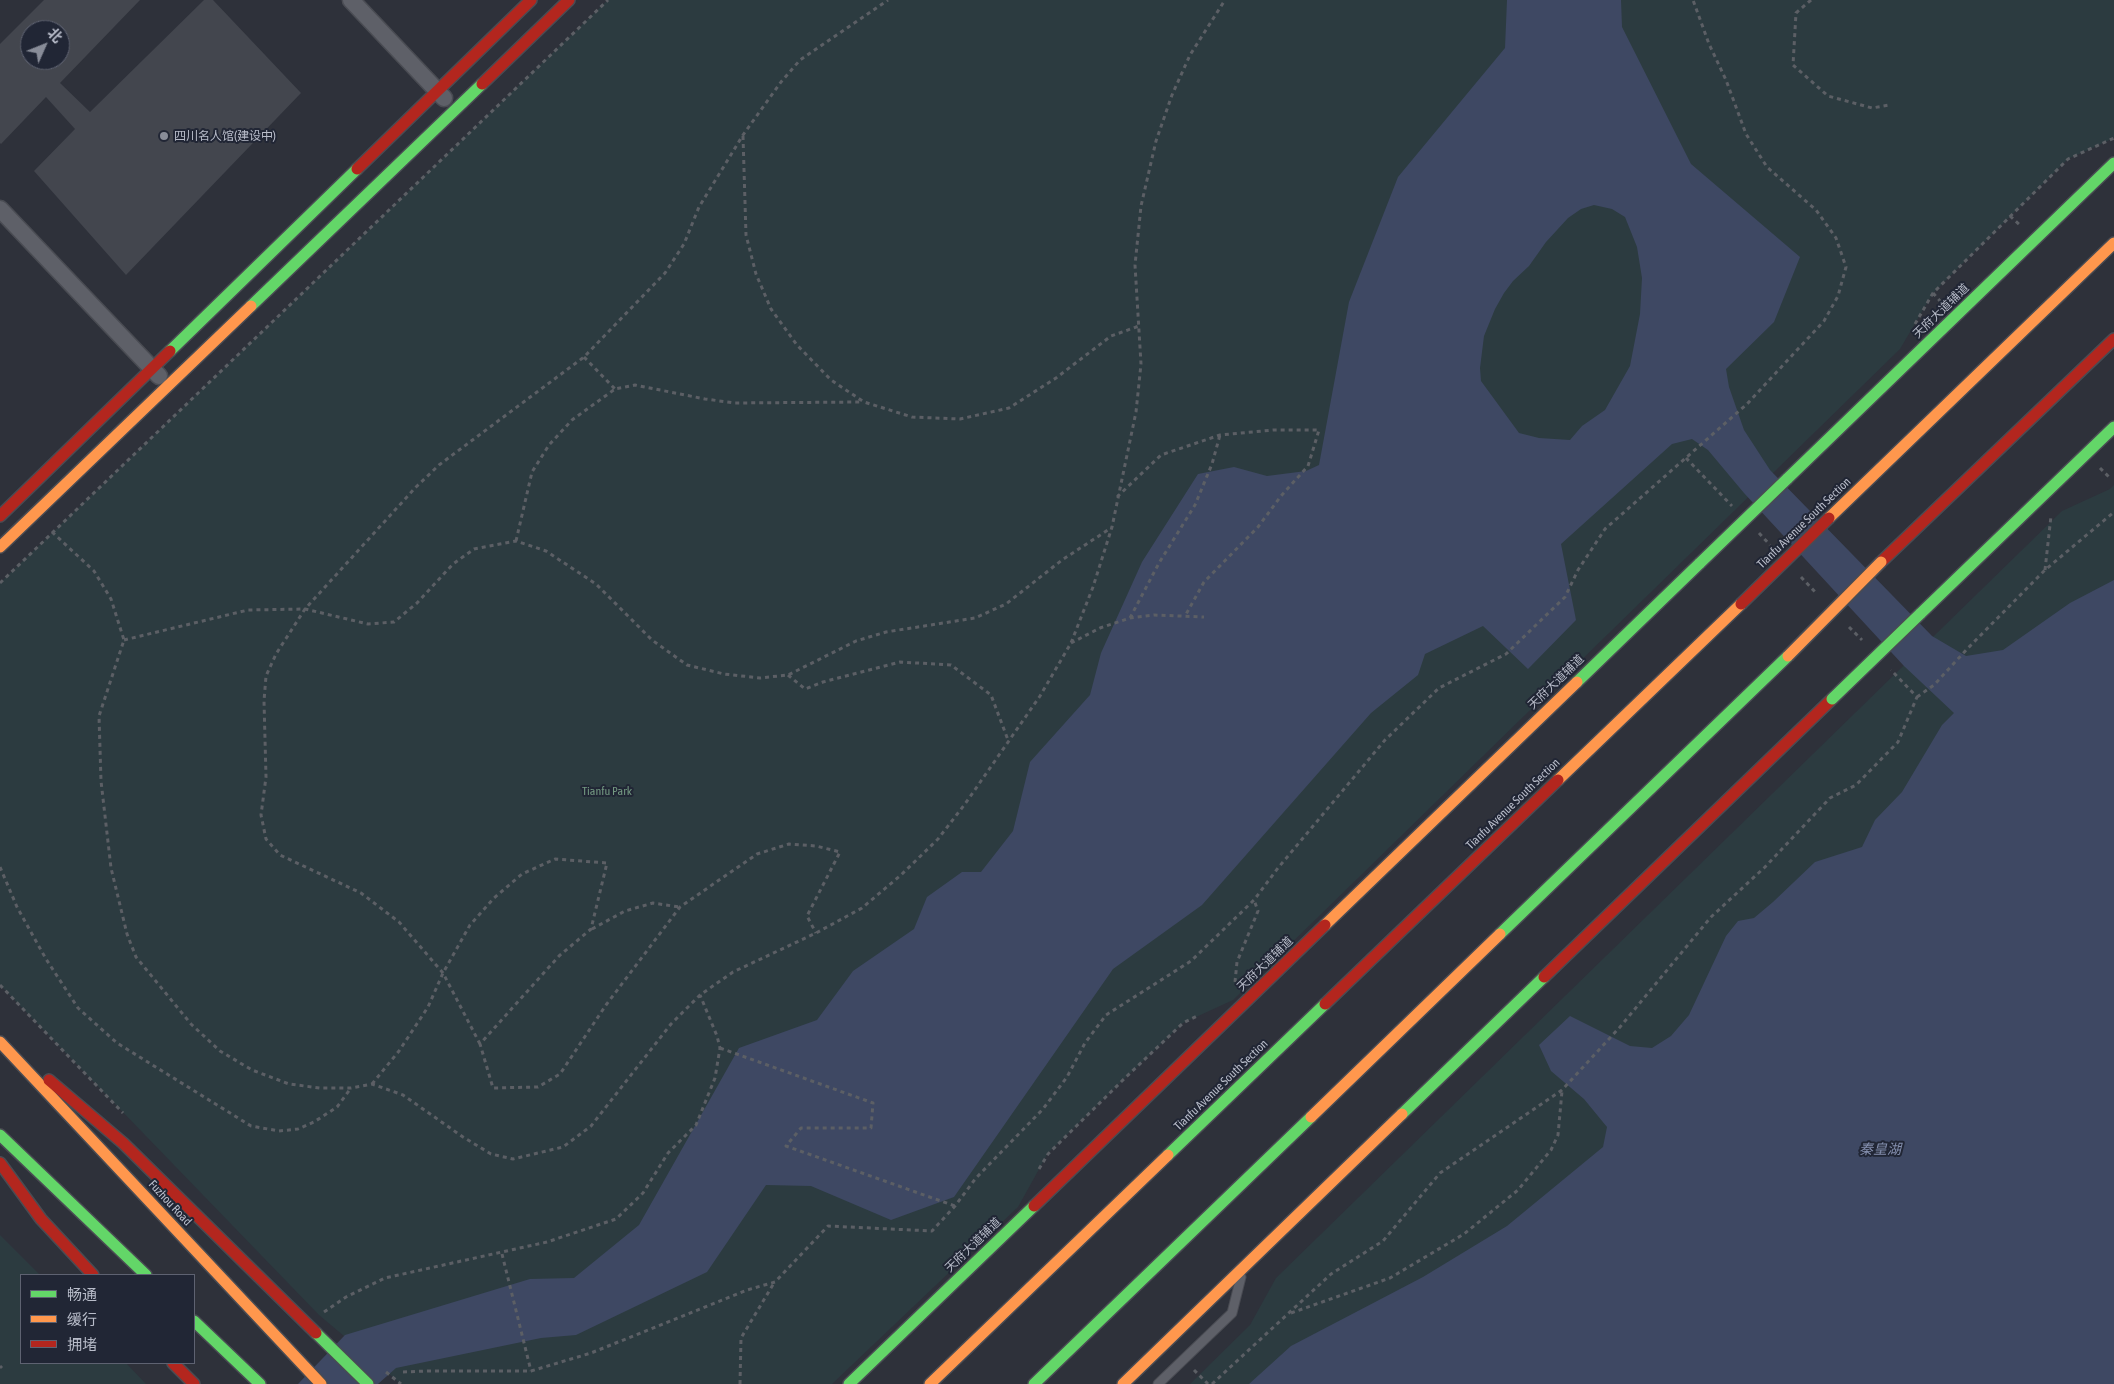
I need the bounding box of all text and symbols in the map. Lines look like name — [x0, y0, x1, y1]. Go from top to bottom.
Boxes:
north arrow — [20, 20, 70, 70]
text: 北 — [44, 25, 66, 46]
place label: 四川名人馆(建设中) — [174, 129, 276, 143]
marker: 四川名人馆(建设中) — [158, 130, 170, 142]
street label: 天府大道辅道 — [1910, 281, 1972, 341]
street label: Tianfu Avenue South Section — [1754, 474, 1854, 572]
street label: 天府大道辅道 — [1525, 652, 1587, 712]
street label: Tianfu Avenue South Section — [1463, 755, 1563, 853]
park label: Tianfu Park — [582, 784, 632, 798]
street label: 天府大道辅道 — [1234, 934, 1296, 994]
street label: Tianfu Avenue South Section — [1171, 1036, 1271, 1134]
water label: 秦皇湖 — [1859, 1142, 1901, 1158]
street label: Fuzhou Road — [145, 1177, 195, 1229]
street label: 天府大道辅道 — [942, 1215, 1004, 1275]
legend — [20, 1274, 195, 1364]
text: 畅通 — [67, 1286, 97, 1303]
text: 缓行 — [67, 1311, 97, 1328]
text: 拥堵 — [67, 1336, 97, 1353]

